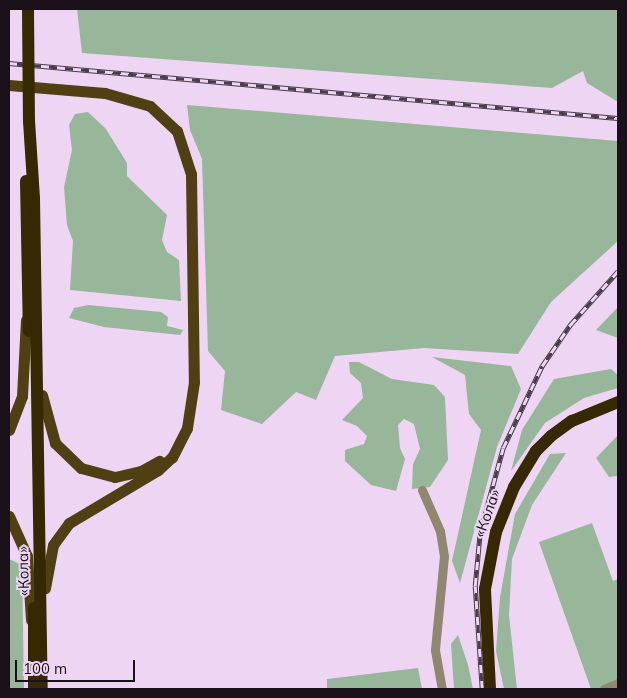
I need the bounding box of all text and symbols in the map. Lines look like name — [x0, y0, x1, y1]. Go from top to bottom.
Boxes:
street label: «Кола» — [470, 487, 504, 539]
street label: «Кола» — [14, 546, 32, 596]
scale bar — [18, 650, 138, 682]
text: 100 m — [23, 659, 67, 678]

